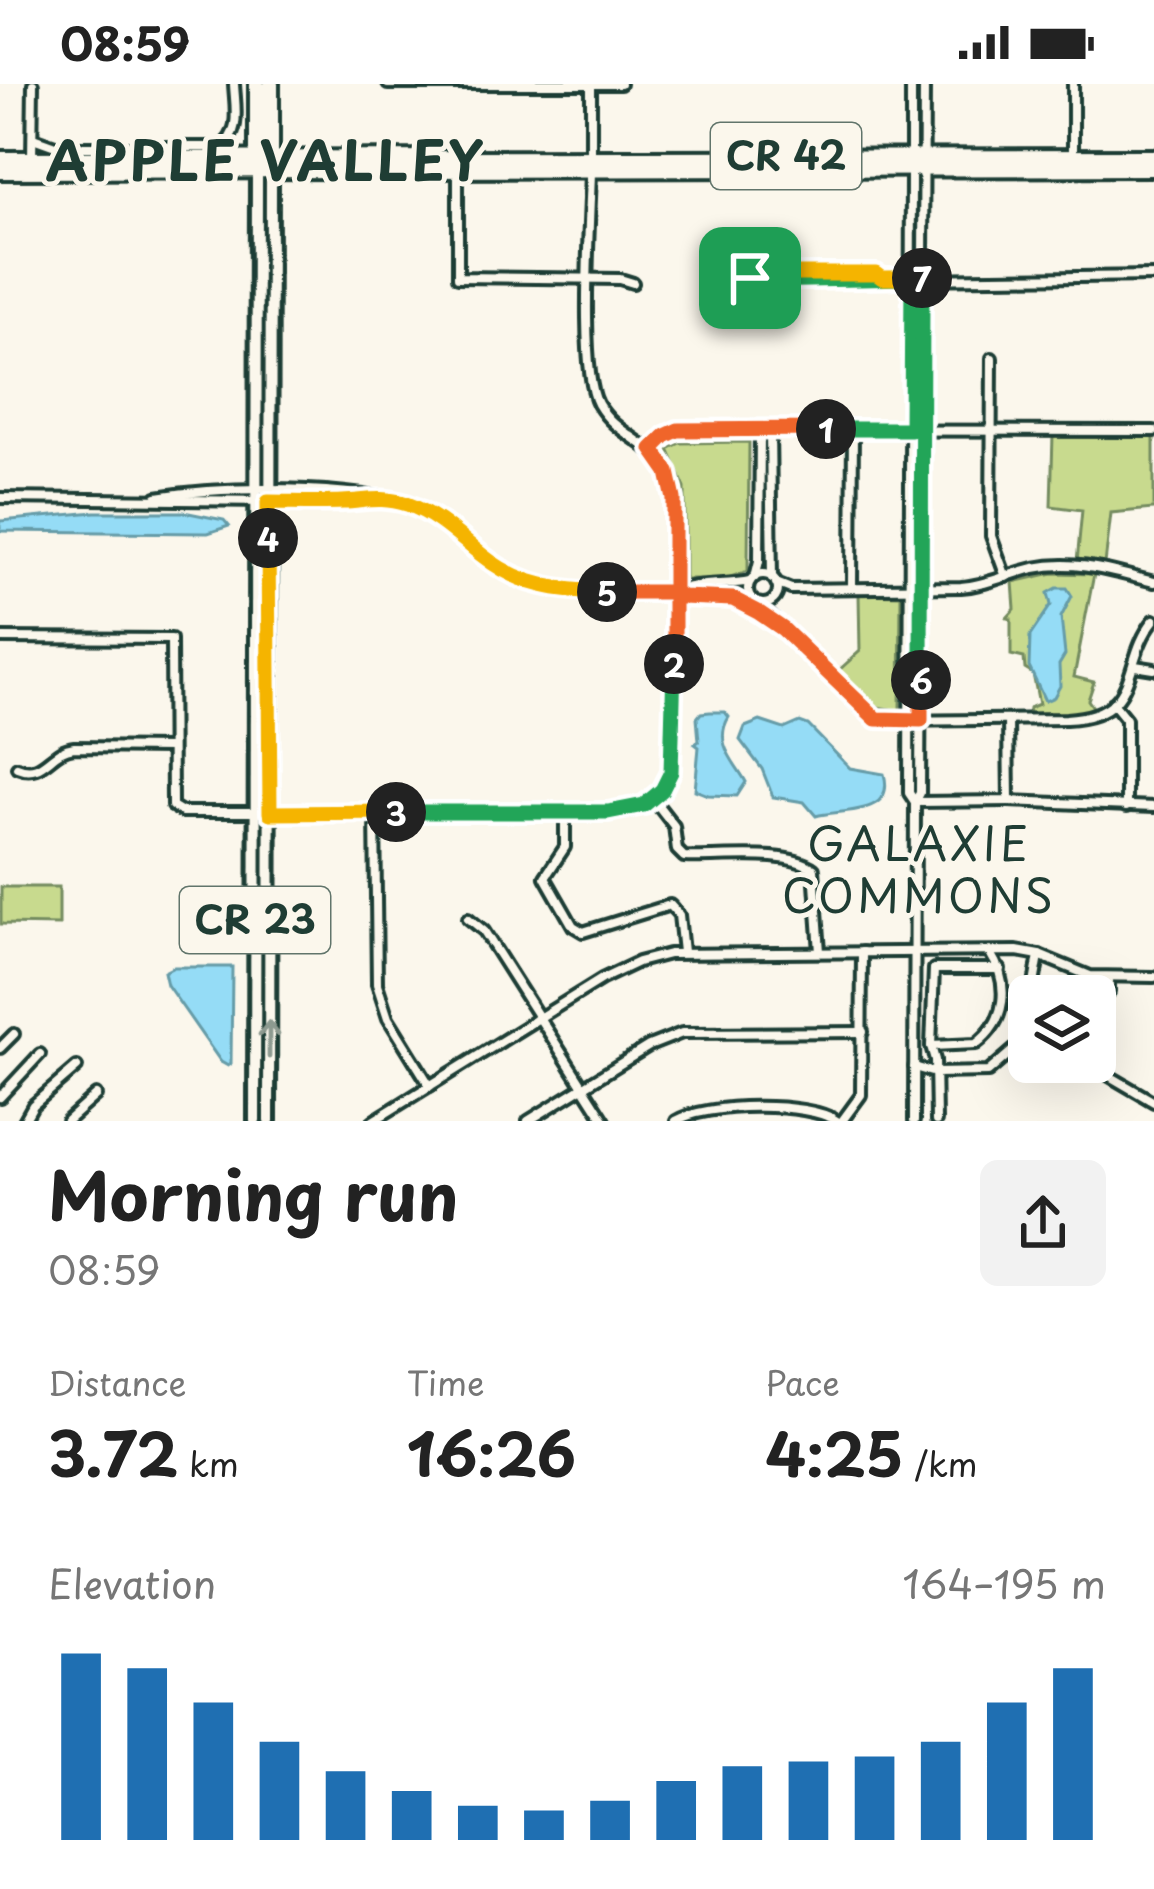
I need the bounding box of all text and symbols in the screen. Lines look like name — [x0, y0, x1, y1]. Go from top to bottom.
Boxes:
text: 08:59 — [60, 8, 190, 76]
district label: APPLE VALLEY — [46, 118, 486, 199]
road number: CR 42 — [711, 123, 861, 189]
pin — [699, 227, 801, 329]
icon: arrive — [717, 245, 783, 311]
pin: 7 — [892, 248, 952, 308]
text: 7 — [913, 253, 931, 303]
pin: 1 — [796, 399, 856, 459]
text: 1 — [818, 404, 834, 454]
pin: 4 — [238, 508, 298, 568]
text: 4 — [257, 513, 279, 563]
pin: 5 — [577, 562, 637, 622]
text: 5 — [596, 567, 618, 617]
pin: 2 — [644, 634, 704, 694]
text: 2 — [662, 639, 686, 689]
pin: 6 — [891, 650, 951, 710]
text: 6 — [909, 655, 933, 705]
pin: 3 — [366, 782, 426, 842]
text: 3 — [385, 787, 407, 837]
district label: GALAXIE COMMONS — [782, 808, 1056, 928]
road number: CR 23 — [180, 887, 330, 953]
map controls — [1008, 975, 1116, 1083]
button: layers — [1008, 975, 1116, 1083]
one-way arrow — [258, 1020, 280, 1059]
text: Morning run — [48, 1144, 458, 1243]
button: share — [980, 1160, 1106, 1286]
text: 08:59 — [48, 1239, 161, 1298]
text: Distance — [48, 1357, 186, 1407]
text: Time — [407, 1357, 485, 1407]
text: Pace — [765, 1357, 840, 1407]
text: 3.72 — [48, 1407, 178, 1497]
text: 16:26 — [407, 1407, 576, 1497]
text: 4:25 — [765, 1407, 904, 1497]
text: km — [178, 1438, 239, 1488]
text: /km — [904, 1438, 978, 1488]
text: Elevation — [48, 1553, 216, 1612]
text: 164–195 m — [903, 1553, 1106, 1612]

